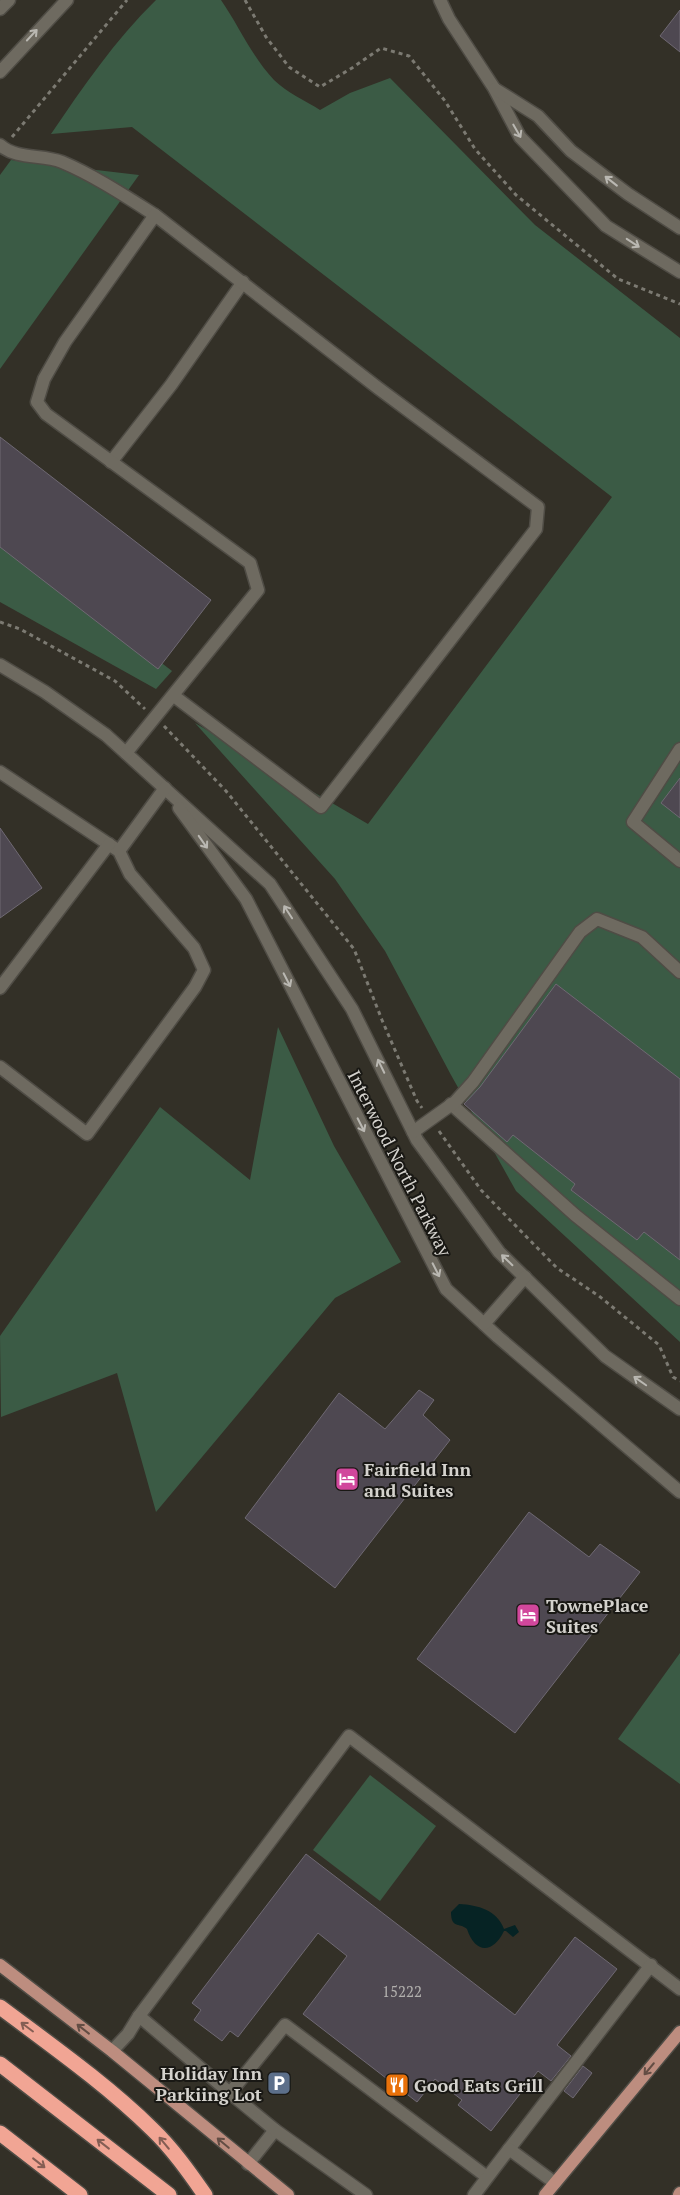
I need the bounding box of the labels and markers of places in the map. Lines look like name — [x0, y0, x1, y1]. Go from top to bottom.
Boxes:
place label: Fairfield Inn and Suites — [364, 1457, 472, 1502]
hotel icon: Fairfield Inn and Suites — [334, 1466, 360, 1492]
place label: TownePlace Suites — [546, 1593, 649, 1638]
hotel icon: TownePlace Suites — [515, 1602, 541, 1628]
place label: Holiday Inn Parkiing Lot — [155, 2061, 262, 2106]
parking icon: Holiday Inn Parkiing Lot — [266, 2070, 292, 2096]
restaurant icon: Good Eats Grill — [384, 2072, 410, 2098]
place label: Good Eats Grill — [414, 2073, 543, 2097]

